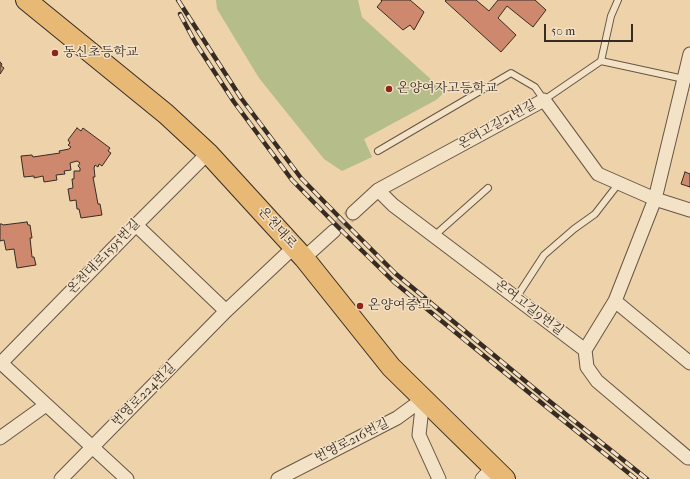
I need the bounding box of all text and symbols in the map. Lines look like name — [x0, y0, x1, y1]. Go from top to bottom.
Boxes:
scale bar — [546, 16, 635, 42]
text: 50 m — [551, 24, 575, 38]
place label: 동신초등학교 — [63, 45, 138, 61]
marker: 동신초등학교 — [50, 48, 60, 58]
place label: 온양여자고등학교 — [397, 81, 497, 97]
marker: 온양여자고등학교 — [384, 84, 394, 94]
street label: 온여고길21번길 — [455, 97, 539, 153]
street label: 온천대로 — [254, 204, 300, 252]
street label: 온천대로1595번길 — [64, 216, 144, 298]
street label: 온여고길9번길 — [491, 277, 567, 339]
place label: 온양여중고 — [368, 298, 431, 314]
marker: 온양여중고 — [355, 301, 365, 311]
street label: 번영로224번길 — [109, 360, 179, 430]
street label: 번영로216번길 — [312, 416, 392, 466]

